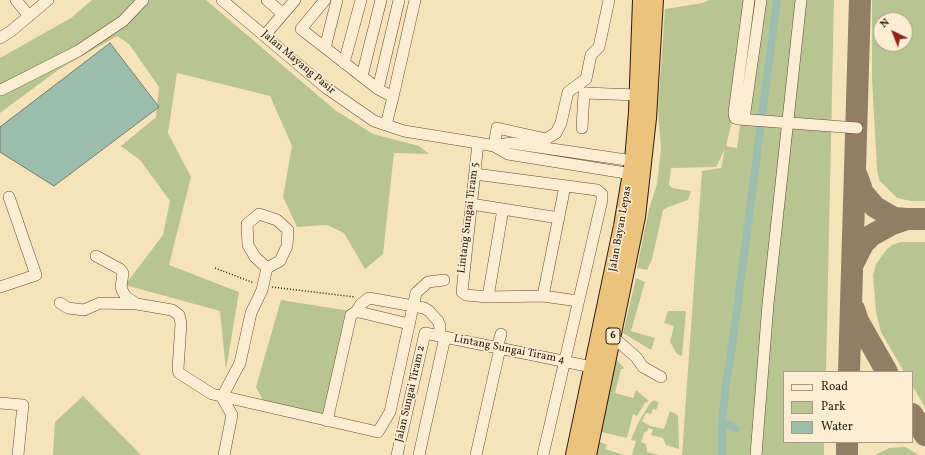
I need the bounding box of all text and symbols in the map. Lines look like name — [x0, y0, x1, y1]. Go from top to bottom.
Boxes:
north arrow — [873, 12, 913, 52]
text: N — [877, 15, 893, 32]
street label: Jalan Mayang Pasir — [258, 28, 338, 98]
street label: Lintang Sungai Tiram 5 — [456, 162, 482, 274]
street label: Jalan Bayan Lepas — [607, 185, 635, 273]
road number: 6 — [606, 328, 620, 344]
street label: Lintang Sungai Tiram 4 — [452, 333, 566, 367]
street label: Jalan Sungai Tiram 2 — [393, 344, 429, 444]
legend — [783, 371, 913, 443]
text: Road — [821, 379, 848, 395]
text: Park — [821, 399, 846, 415]
text: Water — [821, 419, 853, 435]

